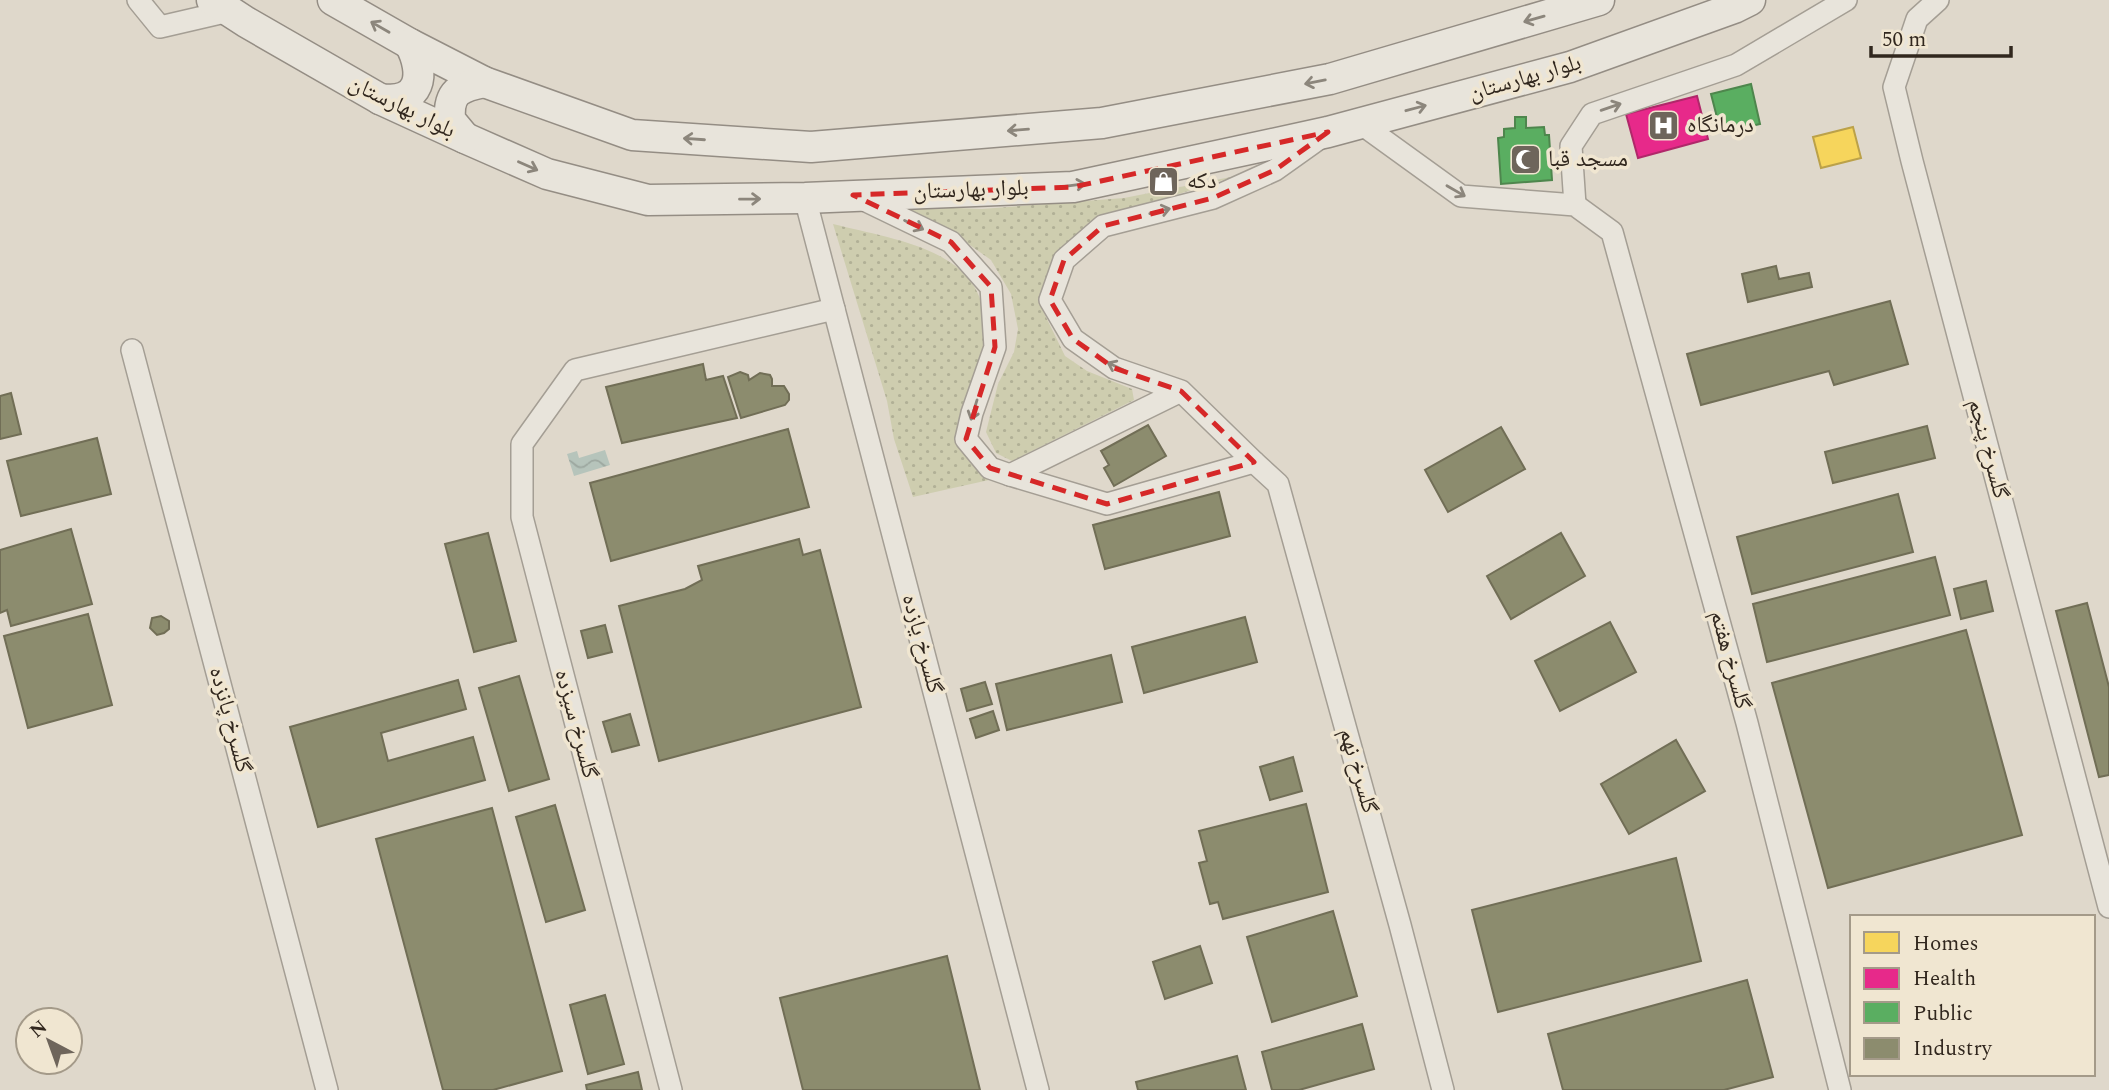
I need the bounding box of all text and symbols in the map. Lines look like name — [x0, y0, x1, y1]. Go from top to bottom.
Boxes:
one-way arrow — [1523, 14, 1545, 27]
scale bar — [1871, 14, 2011, 58]
one-way arrow — [370, 20, 391, 33]
text: 50 m — [1882, 24, 1926, 56]
street label: بلوار بهارستان — [1465, 45, 1585, 111]
street label: بلوار بهارستان — [343, 66, 461, 148]
one-way arrow — [1304, 76, 1327, 89]
one-way arrow — [1600, 100, 1622, 113]
one-way arrow — [1405, 101, 1427, 114]
hospital icon: درمانگاه — [1647, 108, 1681, 142]
place label: درمانگاه — [1687, 108, 1754, 143]
one-way arrow — [1007, 124, 1030, 137]
one-way arrow — [682, 133, 705, 146]
mosque icon: مسجد قبا — [1508, 142, 1542, 176]
place label: مسجد قبا — [1548, 142, 1628, 177]
one-way arrow — [517, 160, 538, 173]
shop icon: دکه — [1147, 164, 1181, 198]
place label: دکه — [1187, 164, 1216, 199]
street label: بلوار بهارستان — [913, 170, 1029, 210]
one-way arrow — [1063, 178, 1086, 191]
one-way arrow — [1445, 184, 1465, 198]
one-way arrow — [738, 192, 761, 206]
one-way arrow — [1148, 204, 1171, 217]
one-way arrow — [903, 218, 924, 232]
one-way arrow — [1107, 360, 1128, 374]
street label: گلسرخ پنجم — [1958, 395, 2018, 503]
one-way arrow — [966, 398, 979, 420]
street label: گلسرخ یازده — [892, 590, 952, 698]
street label: گلسرخ هفتم — [1700, 607, 1760, 714]
street label: گلسرخ پانزده — [199, 663, 261, 777]
street label: گلسرخ سیزده — [545, 666, 607, 783]
street label: گلسرخ نهم — [1329, 724, 1387, 818]
legend — [1850, 915, 2095, 1076]
text: Homes — [1913, 928, 1979, 960]
text: Health — [1913, 963, 1976, 995]
text: Public — [1913, 998, 1973, 1030]
north arrow — [14, 1006, 84, 1076]
text: N — [23, 1013, 54, 1045]
text: Industry — [1913, 1033, 1993, 1065]

